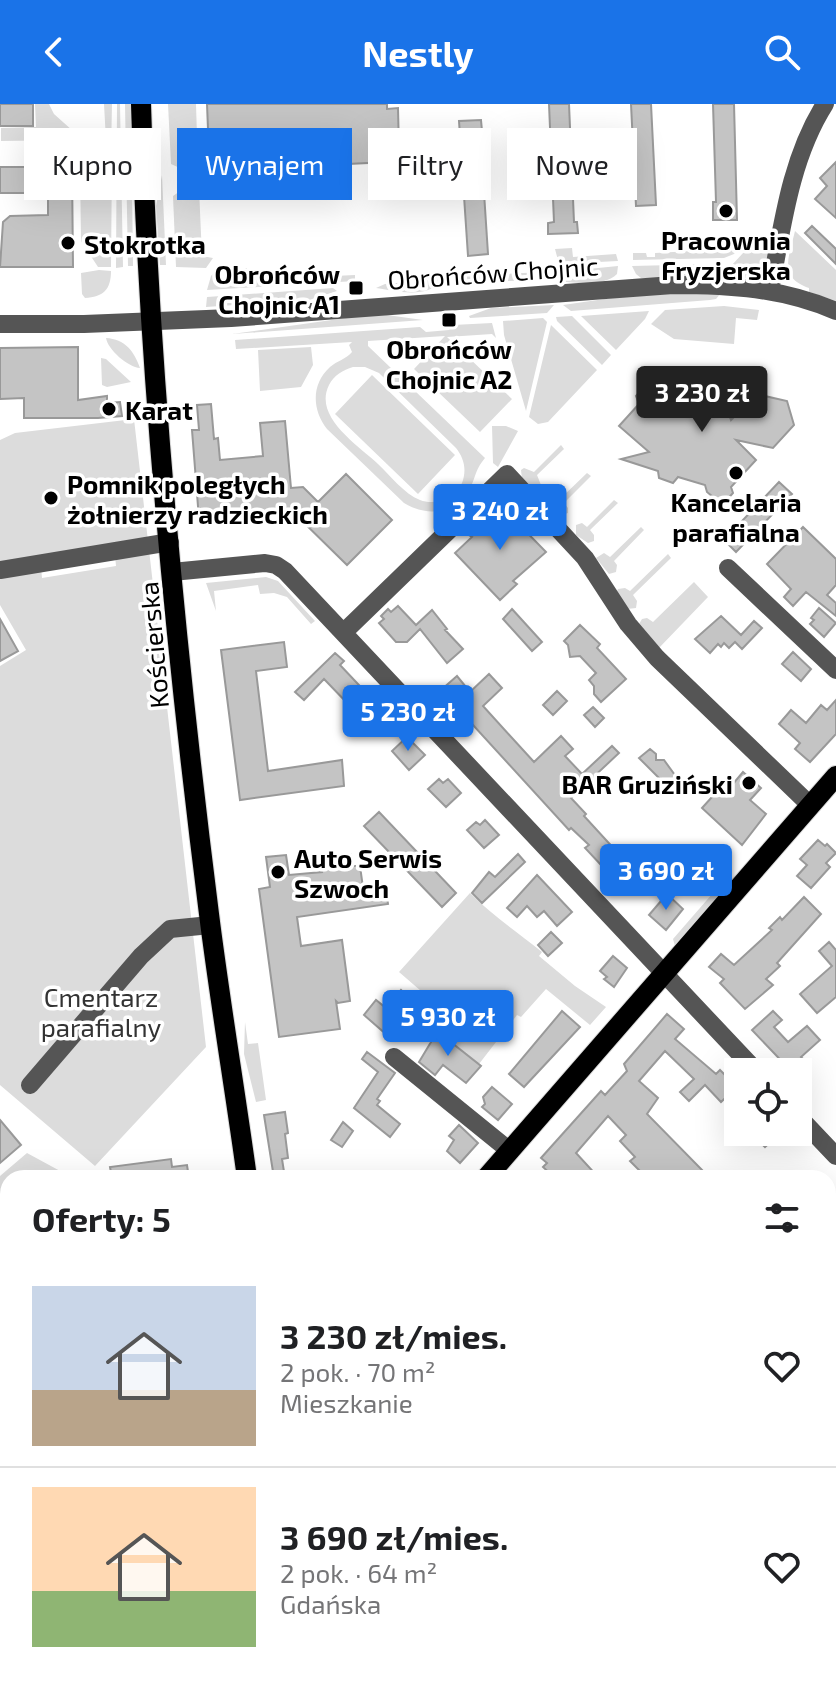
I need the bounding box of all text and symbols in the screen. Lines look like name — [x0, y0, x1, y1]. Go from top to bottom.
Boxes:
icon: back — [32, 30, 76, 74]
icon: search — [760, 30, 804, 74]
text: Nestly — [362, 31, 474, 74]
chip: Kupno — [24, 128, 161, 200]
chip: Wynajem — [177, 128, 352, 200]
chip: Filtry — [368, 128, 491, 200]
chip: Nowe — [507, 128, 637, 200]
marker: Pracownia Fryzjerska — [717, 202, 735, 220]
place label: Pracownia Fryzjerska — [661, 224, 791, 286]
place label: Stokrotka — [84, 228, 206, 259]
marker: Stokrotka — [59, 234, 77, 252]
street label: Obrońców Chojnic — [386, 249, 600, 295]
place label: Obrońców Chojnic A1 — [214, 258, 340, 319]
marker: Obrońców Chojnic A1 — [347, 279, 365, 297]
marker: Obrońców Chojnic A2 — [440, 311, 458, 329]
place label: Obrońców Chojnic A2 — [386, 333, 512, 394]
pin: 3 230 zł — [619, 366, 785, 434]
text: 3 230 zł — [654, 376, 750, 407]
place label: Karat — [125, 394, 193, 425]
marker: Karat — [100, 400, 118, 418]
marker: Kancelaria parafialna — [727, 464, 745, 482]
place label: Pomnik poległych żołnierzy radzieckich — [67, 468, 328, 530]
pin: 3 240 zł — [417, 484, 583, 552]
place label: Kancelaria parafialna — [670, 486, 802, 547]
marker: Pomnik poległych żołnierzy radzieckich — [42, 489, 60, 507]
text: 3 240 zł — [451, 494, 549, 525]
street label: Kościerska — [132, 580, 174, 710]
pin: 5 230 zł — [325, 685, 491, 753]
text: 5 230 zł — [361, 695, 455, 726]
place label: BAR Gruziński — [562, 768, 733, 799]
marker: BAR Gruziński — [740, 774, 758, 792]
place label: Auto Serwis Szwoch — [294, 842, 442, 903]
pin: 3 690 zł — [583, 844, 749, 912]
text: 3 690 zł — [618, 854, 714, 885]
marker: Auto Serwis Szwoch — [269, 863, 287, 881]
park label: Cmentarz parafialny — [41, 981, 162, 1042]
pin: 5 930 zł — [365, 990, 531, 1058]
text: 5 930 zł — [400, 1000, 496, 1031]
map controls — [724, 1058, 812, 1146]
button: locate — [724, 1058, 812, 1146]
icon: filters — [760, 1196, 804, 1240]
text: Oferty: 5 — [32, 1198, 171, 1239]
text: 3 230 zł/mies. — [280, 1315, 507, 1356]
icon: home — [96, 1318, 192, 1414]
icon: heart — [760, 1344, 804, 1388]
text: 2 pok. · 70 m² — [280, 1356, 436, 1387]
text: Mieszkanie — [280, 1387, 413, 1418]
text: 3 690 zł/mies. — [280, 1516, 508, 1557]
icon: home — [96, 1519, 192, 1615]
icon: heart — [760, 1545, 804, 1589]
text: 2 pok. · 64 m² — [280, 1557, 437, 1588]
text: Gdańska — [280, 1588, 381, 1619]

